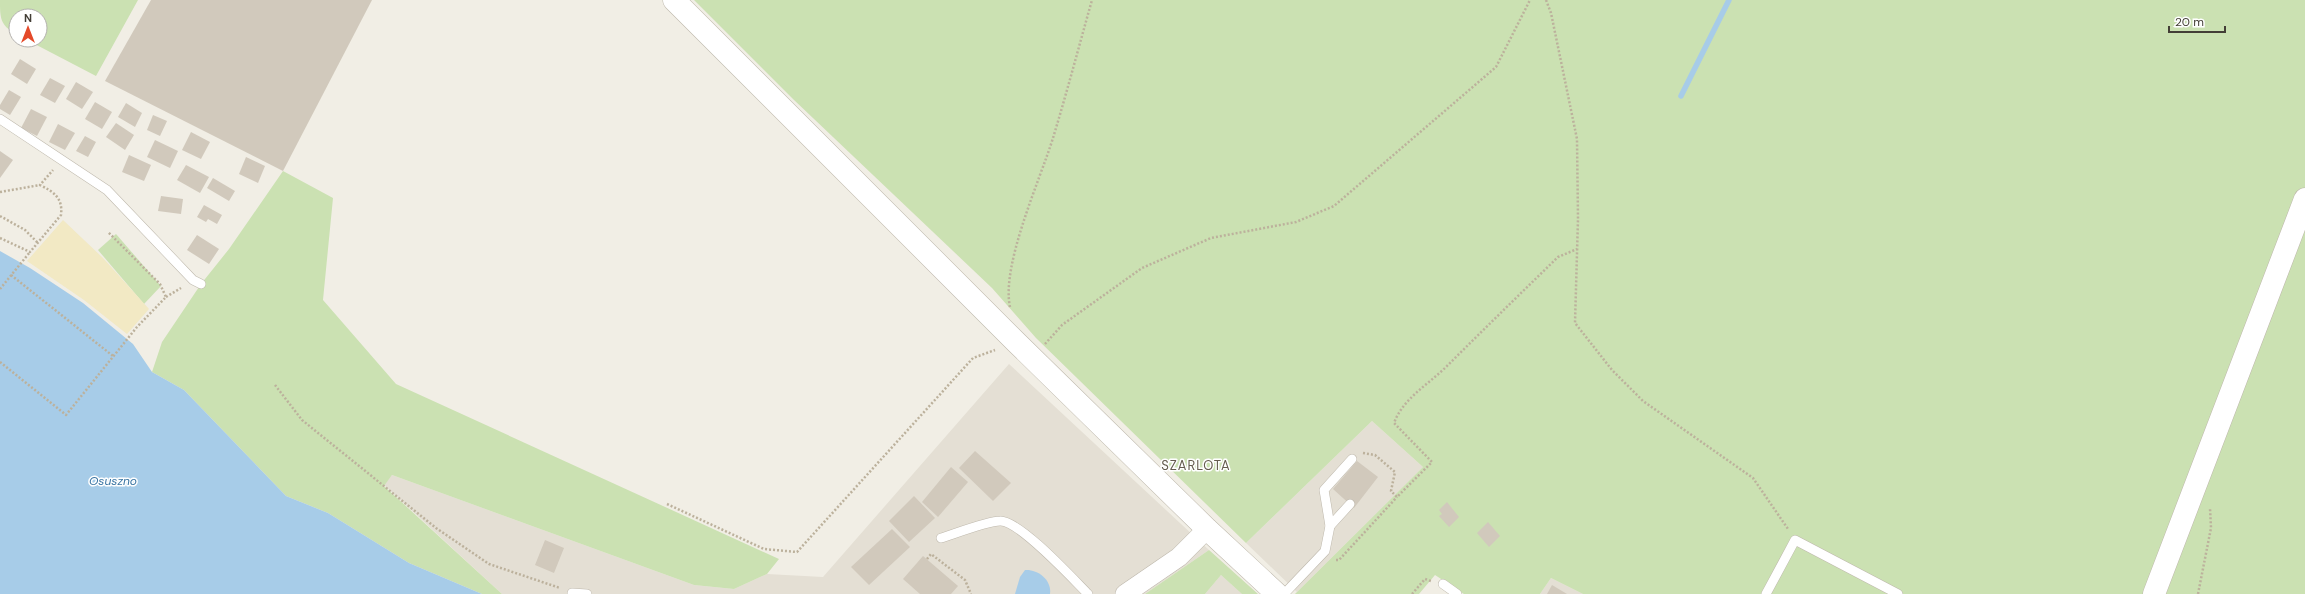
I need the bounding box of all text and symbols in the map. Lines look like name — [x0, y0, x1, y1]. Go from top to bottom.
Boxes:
north arrow — [8, 8, 48, 48]
scale bar — [2169, 8, 2225, 34]
text: N — [24, 11, 32, 25]
text: 20 m — [2175, 14, 2204, 30]
district label: SZARLOTA — [1161, 457, 1231, 474]
water label: Osuszno — [89, 473, 137, 489]

